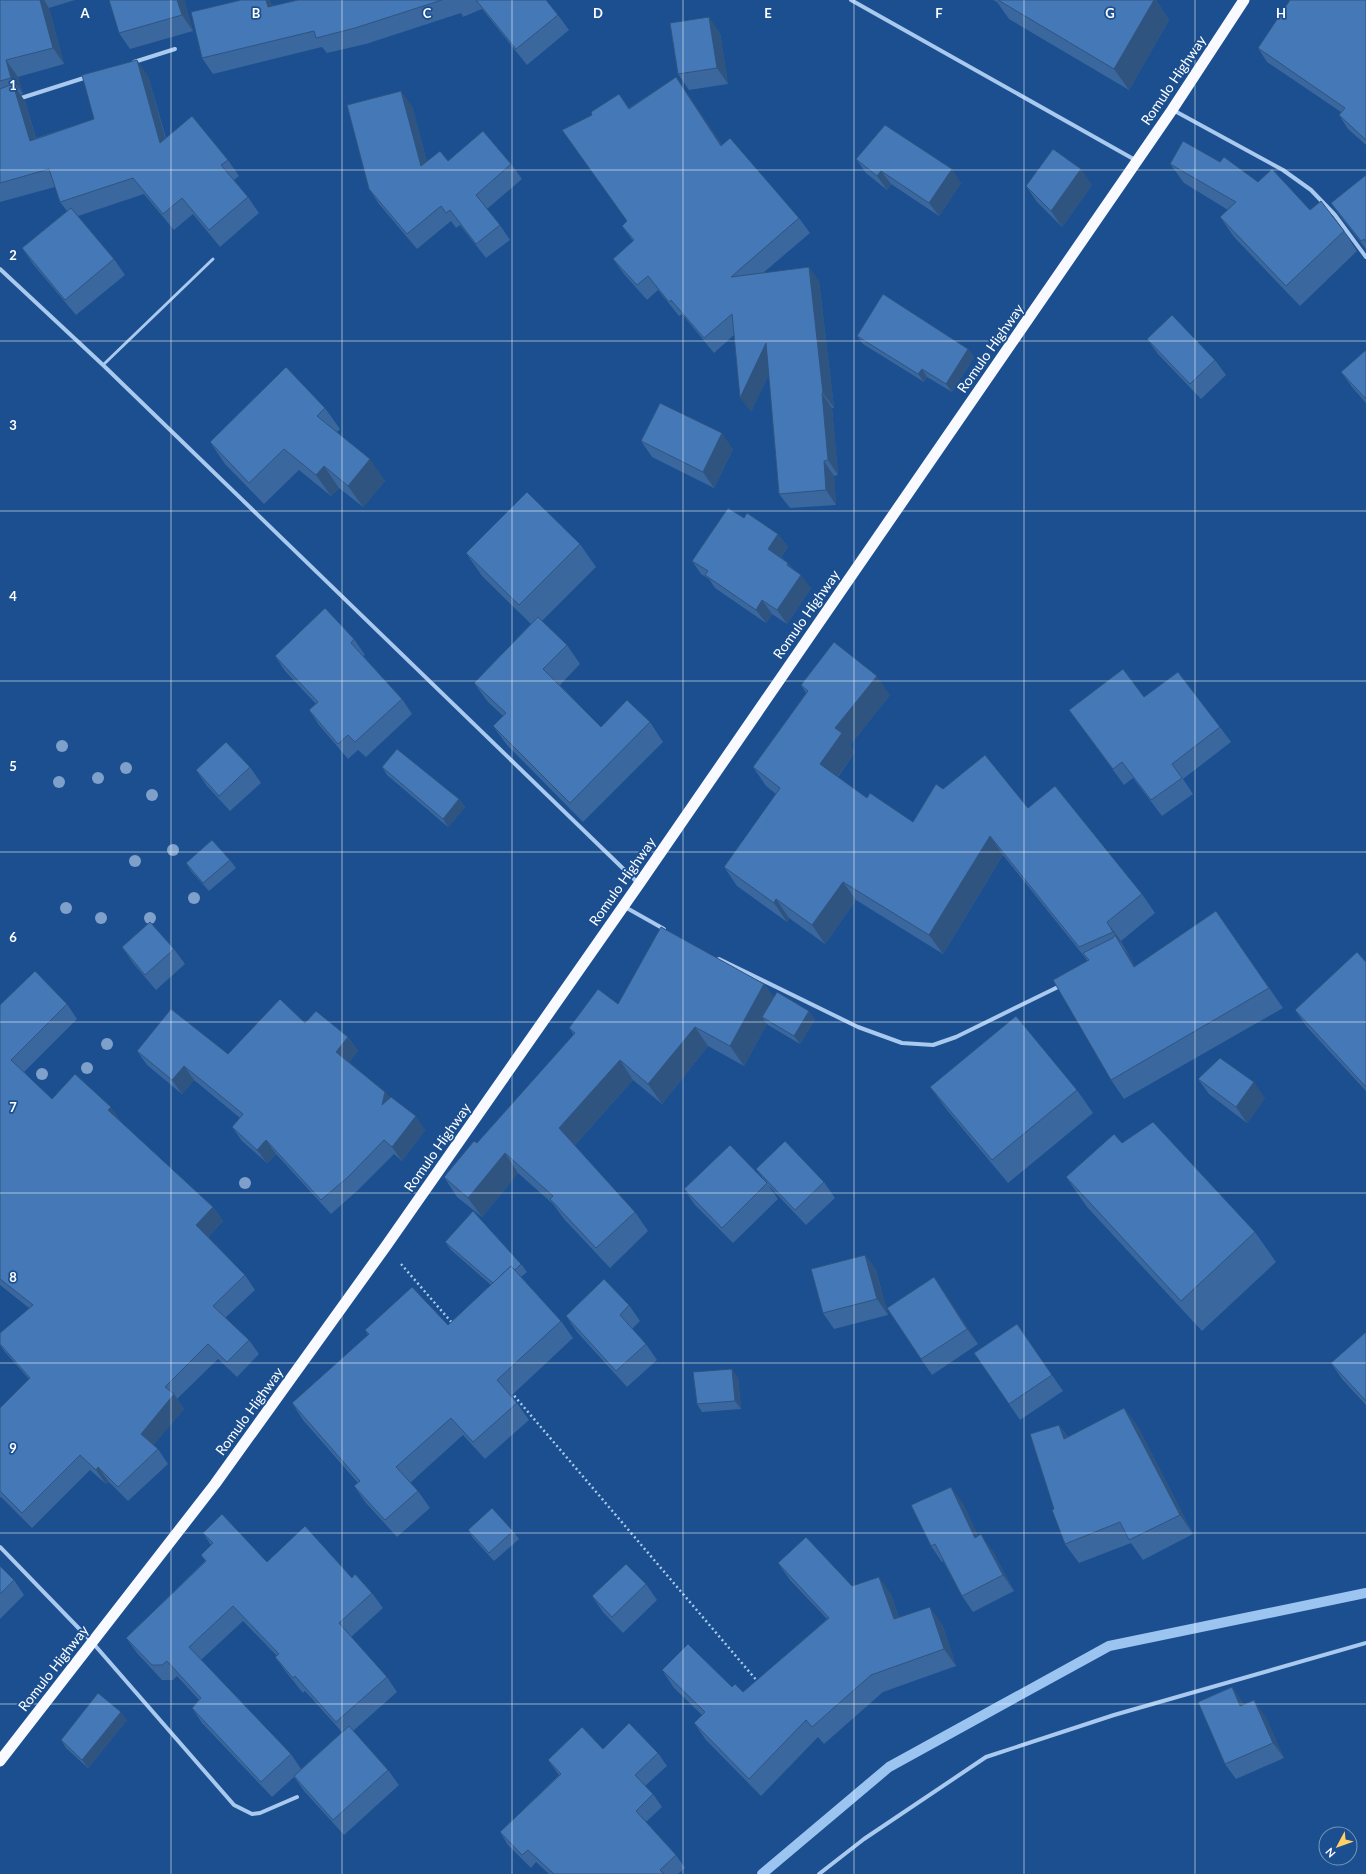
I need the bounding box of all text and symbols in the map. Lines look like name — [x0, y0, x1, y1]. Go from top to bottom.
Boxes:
text: A — [79, 5, 90, 21]
text: B — [252, 5, 261, 21]
text: C — [423, 5, 432, 21]
text: D — [593, 5, 603, 21]
text: E — [764, 5, 772, 21]
text: F — [935, 5, 943, 21]
text: G — [1105, 5, 1115, 21]
text: H — [1276, 5, 1286, 21]
street label: Romulo Highway — [1137, 31, 1210, 128]
text: 1 — [9, 77, 17, 93]
text: 2 — [9, 247, 17, 263]
street label: Romulo Highway — [953, 300, 1027, 396]
text: 3 — [9, 417, 17, 433]
street label: Romulo Highway — [769, 566, 843, 662]
text: 4 — [9, 588, 17, 604]
text: 5 — [9, 758, 17, 774]
street label: Romulo Highway — [585, 833, 659, 929]
text: 6 — [9, 929, 17, 945]
text: 7 — [9, 1099, 17, 1115]
street label: Romulo Highway — [400, 1099, 474, 1195]
text: 8 — [9, 1269, 17, 1285]
street label: Romulo Highway — [211, 1363, 287, 1458]
text: 9 — [9, 1440, 17, 1456]
street label: Romulo Highway — [14, 1621, 92, 1714]
north arrow — [1318, 1826, 1358, 1866]
text: N — [1322, 1845, 1338, 1860]

